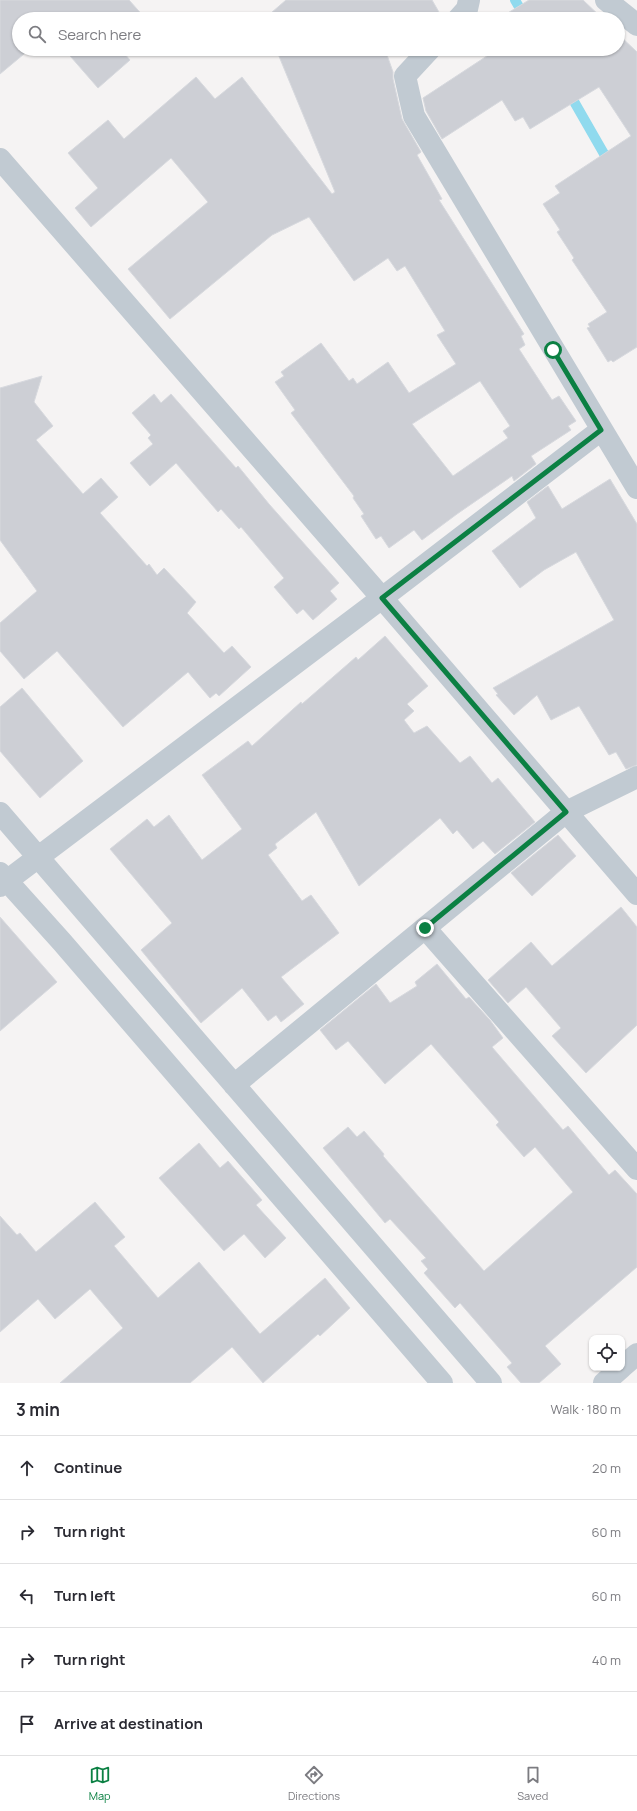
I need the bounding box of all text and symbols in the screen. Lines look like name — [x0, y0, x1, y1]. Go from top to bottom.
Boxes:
search box — [12, 12, 625, 56]
icon: search — [26, 23, 48, 45]
text: Search here — [58, 24, 141, 45]
route start — [544, 341, 562, 359]
route end — [416, 919, 434, 937]
map controls — [589, 1335, 625, 1371]
button: locate — [589, 1335, 625, 1371]
text: 3 min — [16, 1398, 60, 1421]
text: Walk · 180 m — [550, 1400, 621, 1418]
icon: ahead — [16, 1457, 38, 1479]
text: Continue — [54, 1457, 122, 1478]
text: 20 m — [592, 1459, 621, 1477]
icon: right — [16, 1521, 38, 1543]
text: Turn right — [54, 1521, 125, 1542]
text: 60 m — [591, 1523, 621, 1541]
icon: left — [16, 1585, 38, 1607]
text: Turn left — [54, 1585, 116, 1606]
text: 60 m — [591, 1587, 621, 1605]
icon: right — [16, 1649, 38, 1671]
text: Turn right — [54, 1649, 125, 1670]
text: 40 m — [592, 1651, 621, 1669]
icon: arrive — [16, 1713, 38, 1735]
text: Arrive at destination — [54, 1713, 203, 1734]
tab: Map — [89, 1764, 111, 1803]
tab: Directions — [288, 1764, 340, 1803]
tab: Saved — [517, 1764, 548, 1803]

